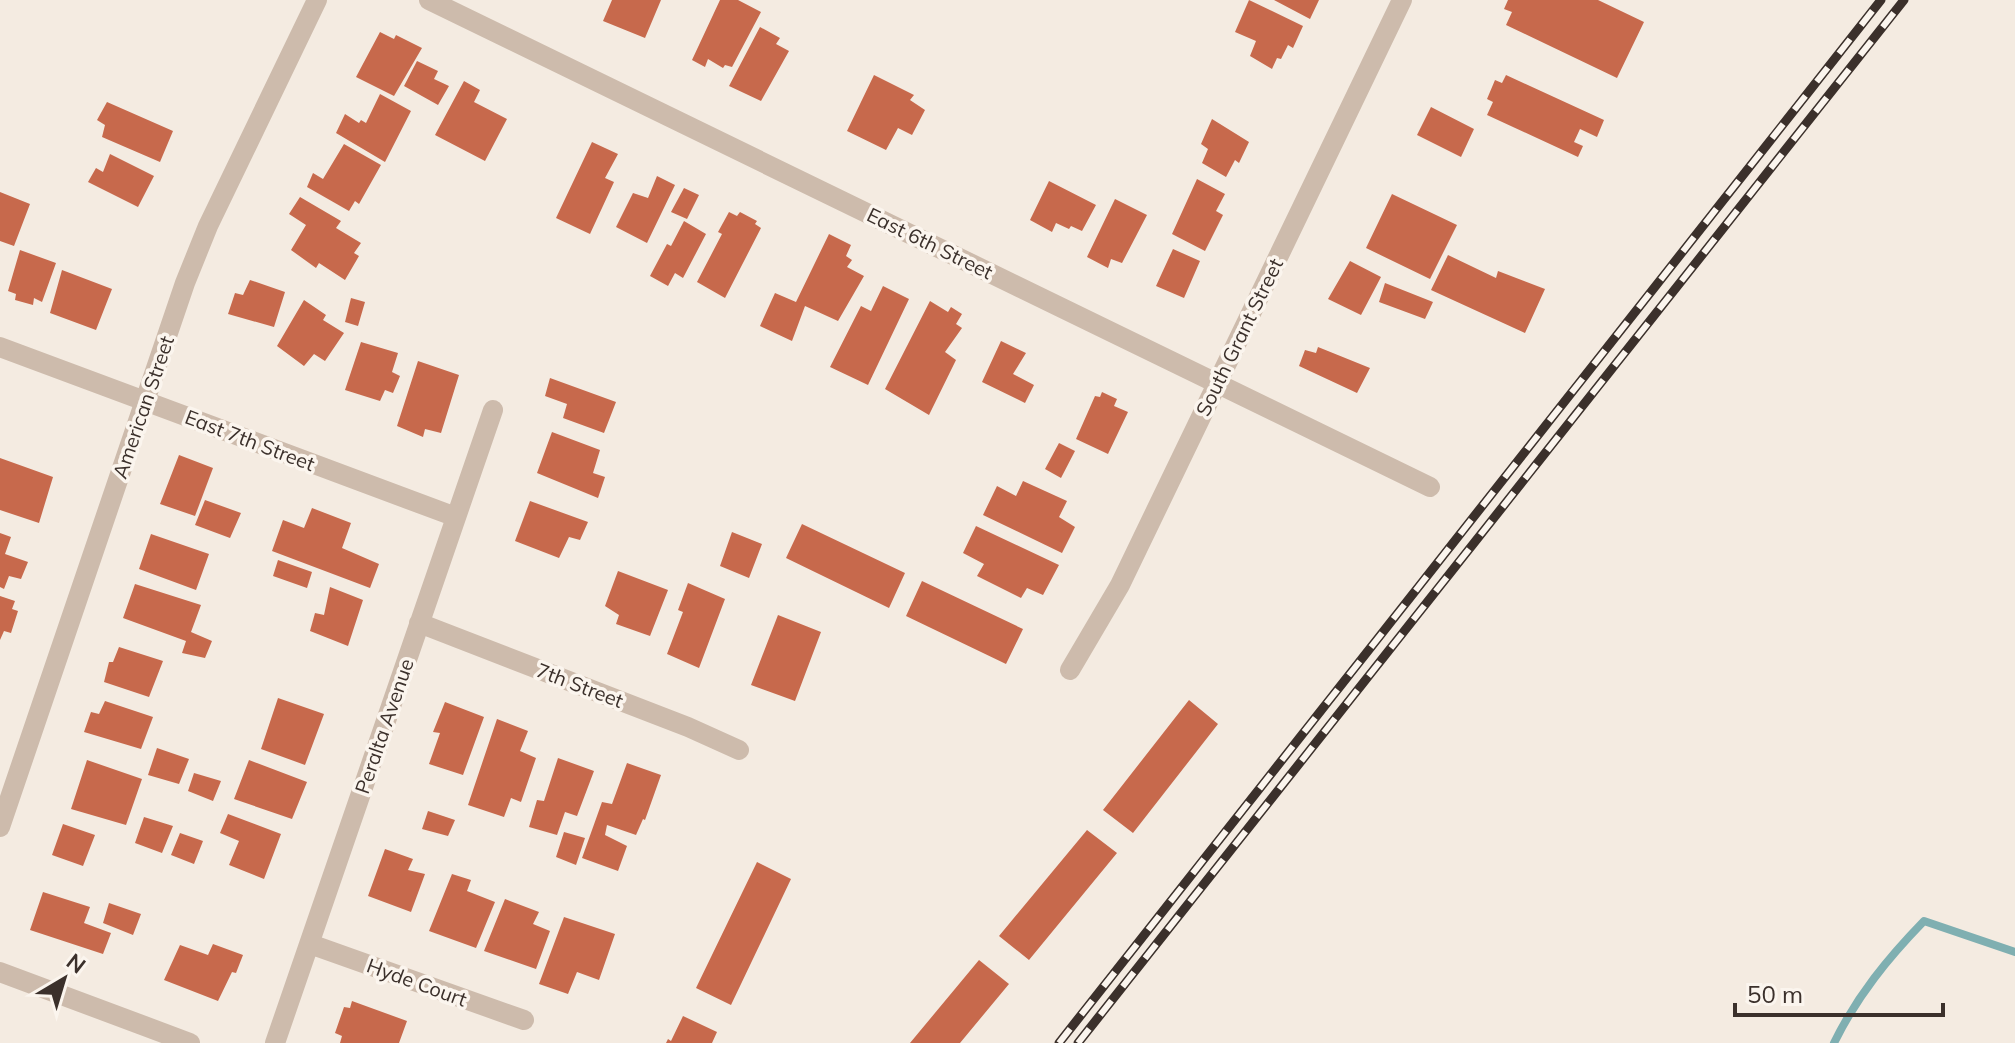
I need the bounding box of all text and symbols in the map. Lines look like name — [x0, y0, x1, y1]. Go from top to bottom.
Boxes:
street label: East 6th Street — [863, 202, 997, 284]
street label: South Grant Street — [1190, 254, 1288, 420]
street label: American Street — [107, 332, 179, 482]
street label: East 7th Street — [182, 404, 318, 476]
street label: Peralta Avenue — [349, 655, 419, 797]
street label: 7th Street — [533, 657, 627, 713]
north arrow — [24, 939, 104, 1019]
text: N — [61, 947, 91, 979]
street label: Hyde Court — [364, 952, 470, 1012]
scale bar — [1735, 967, 1943, 1017]
text: 50 m — [1747, 979, 1803, 1009]

